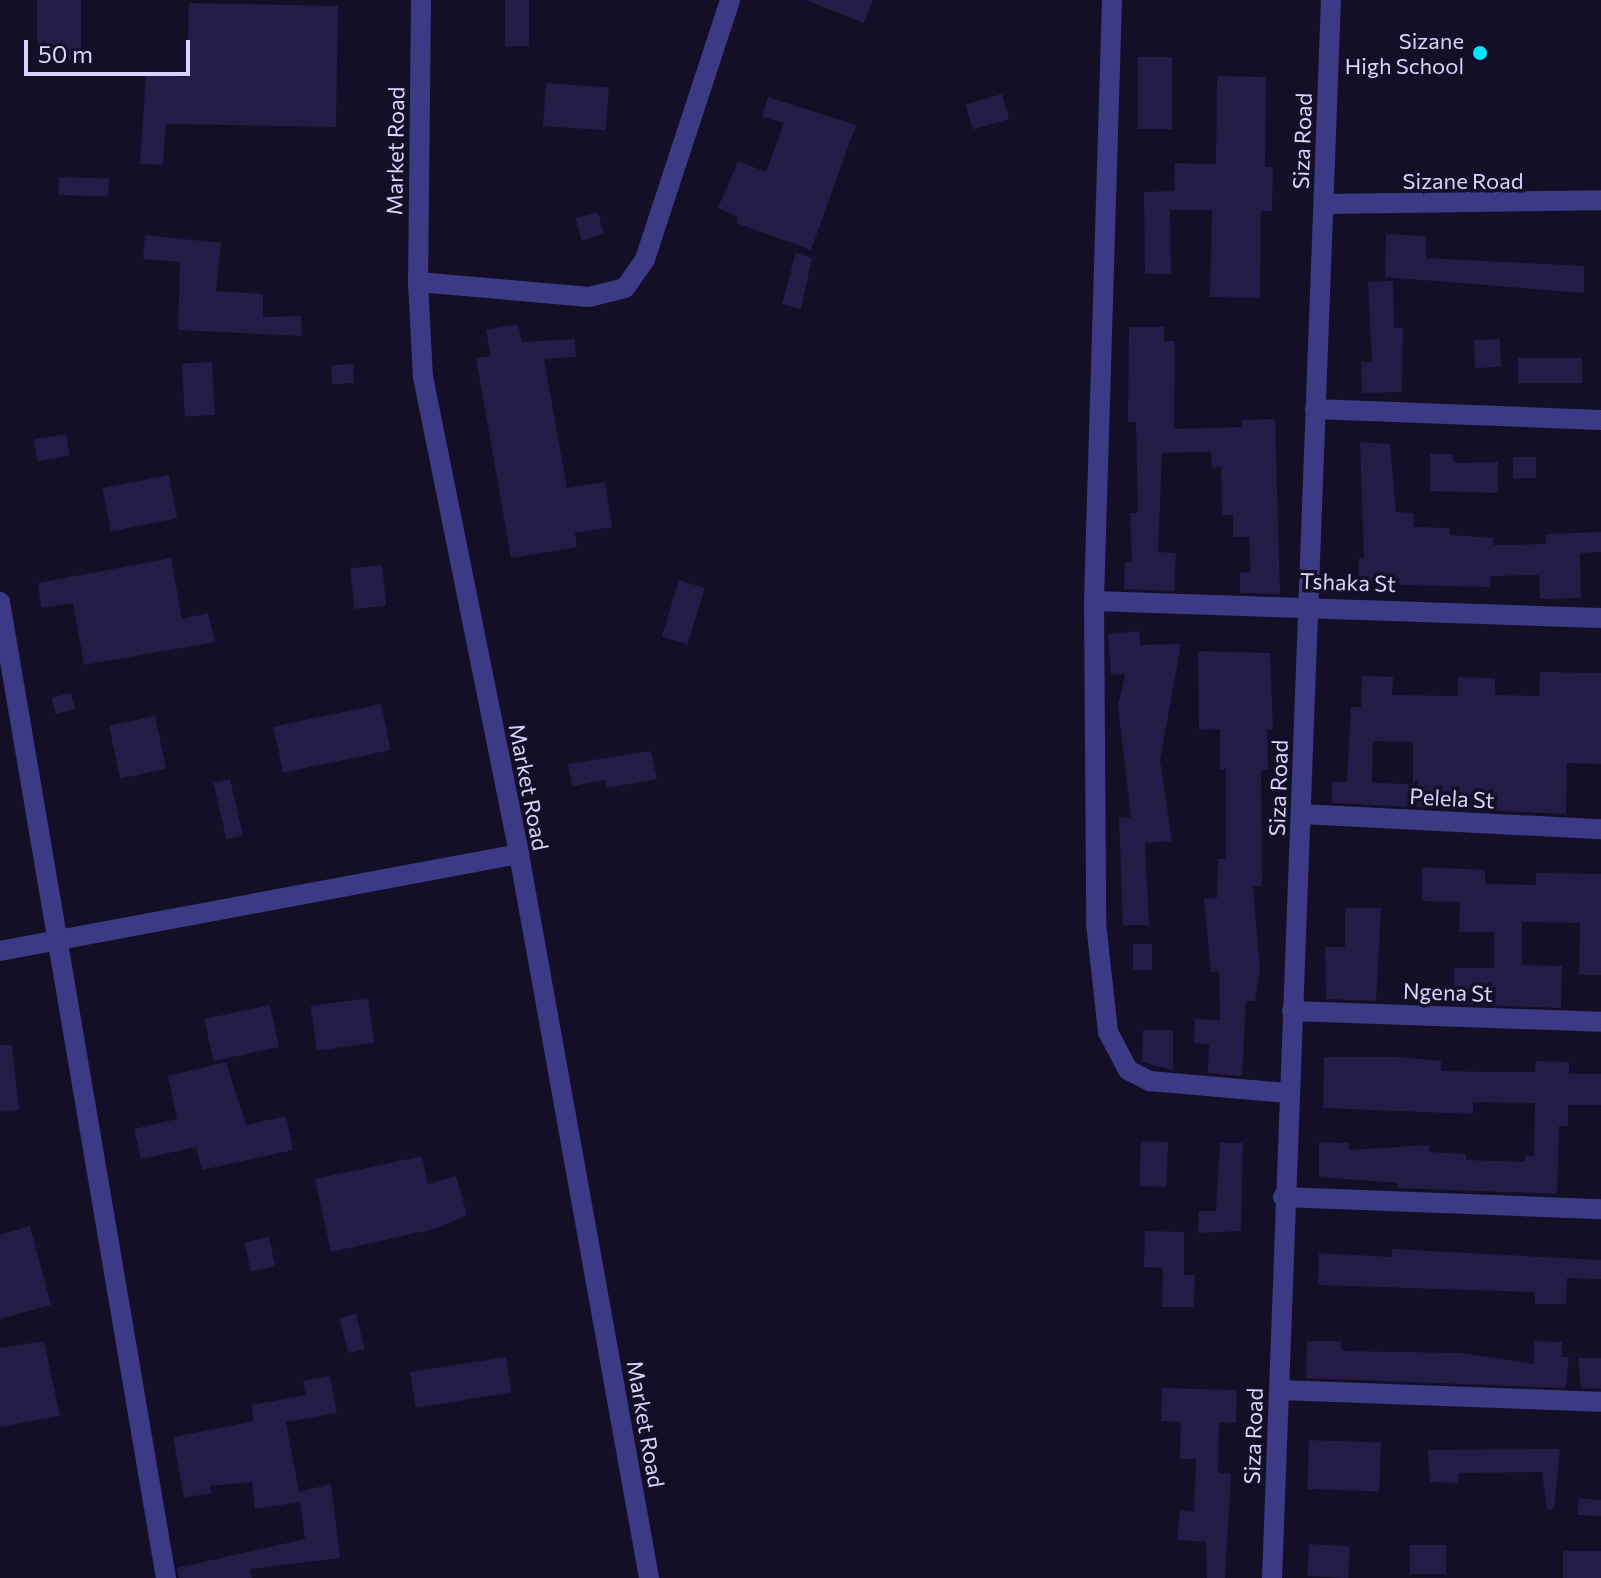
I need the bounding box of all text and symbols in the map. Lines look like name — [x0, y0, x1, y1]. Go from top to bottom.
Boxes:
scale bar — [28, 24, 194, 74]
place label: Sizane High School — [1345, 27, 1464, 78]
text: 50 m — [38, 39, 93, 68]
marker: Sizane High School — [1471, 44, 1489, 62]
street label: Market Road — [381, 86, 409, 216]
street label: Siza Road — [1287, 92, 1317, 190]
street label: Sizane Road — [1403, 168, 1523, 194]
street label: Tshaka St — [1300, 567, 1396, 597]
street label: Market Road — [504, 721, 554, 853]
street label: Siza Road — [1263, 739, 1293, 837]
street label: Pelela St — [1409, 783, 1495, 813]
street label: Ngena St — [1403, 977, 1493, 1007]
street label: Market Road — [622, 1358, 670, 1490]
street label: Siza Road — [1238, 1387, 1268, 1485]

